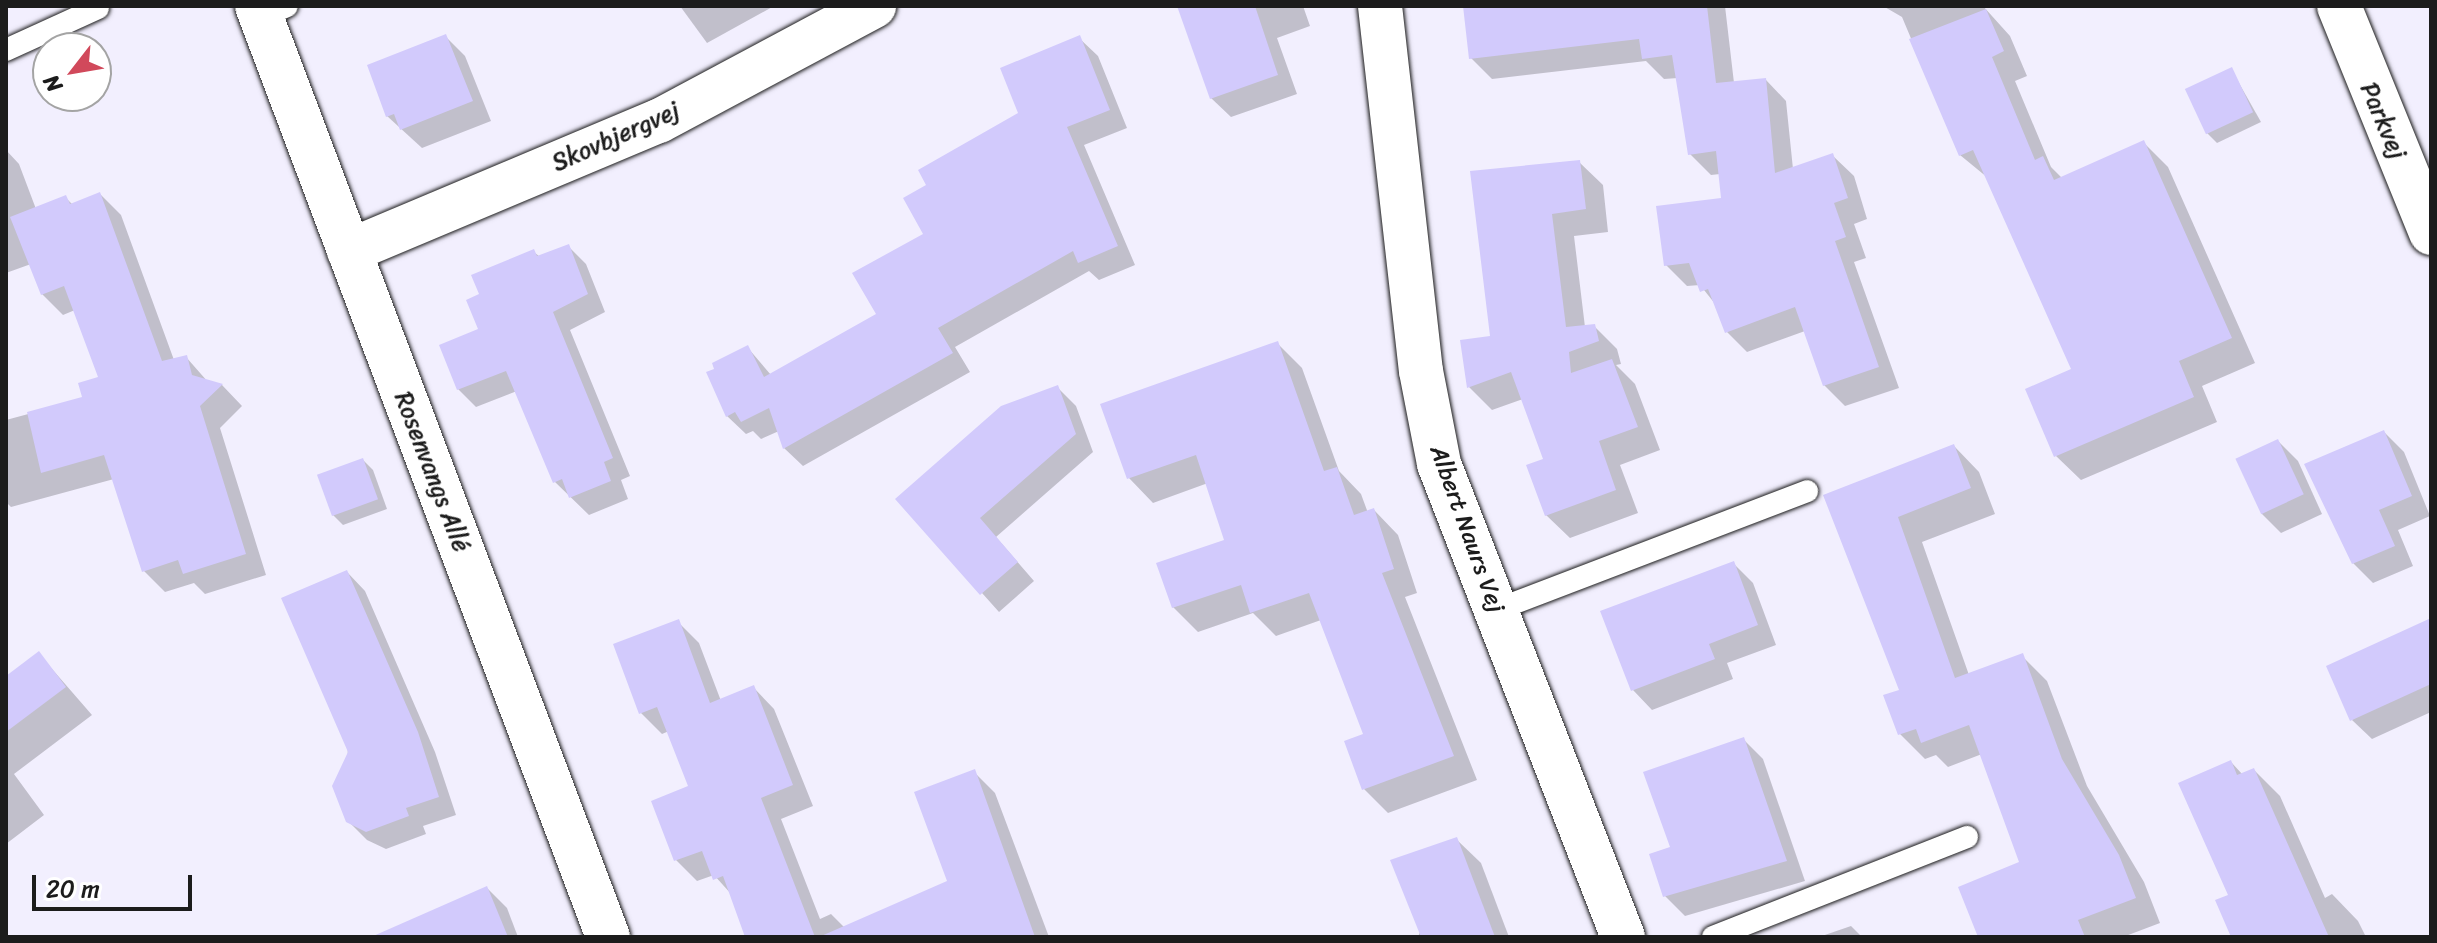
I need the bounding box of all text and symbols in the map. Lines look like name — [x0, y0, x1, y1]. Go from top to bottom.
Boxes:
north arrow — [32, 32, 112, 112]
text: N — [32, 67, 73, 100]
street label: Parkvej — [2354, 78, 2412, 164]
street label: Skovbjergvej — [548, 96, 684, 178]
street label: Rosenvangs Allé — [388, 388, 476, 556]
street label: Albert Naurs Vej — [1423, 442, 1511, 616]
scale bar — [36, 859, 196, 909]
text: 20 m — [46, 868, 100, 910]

